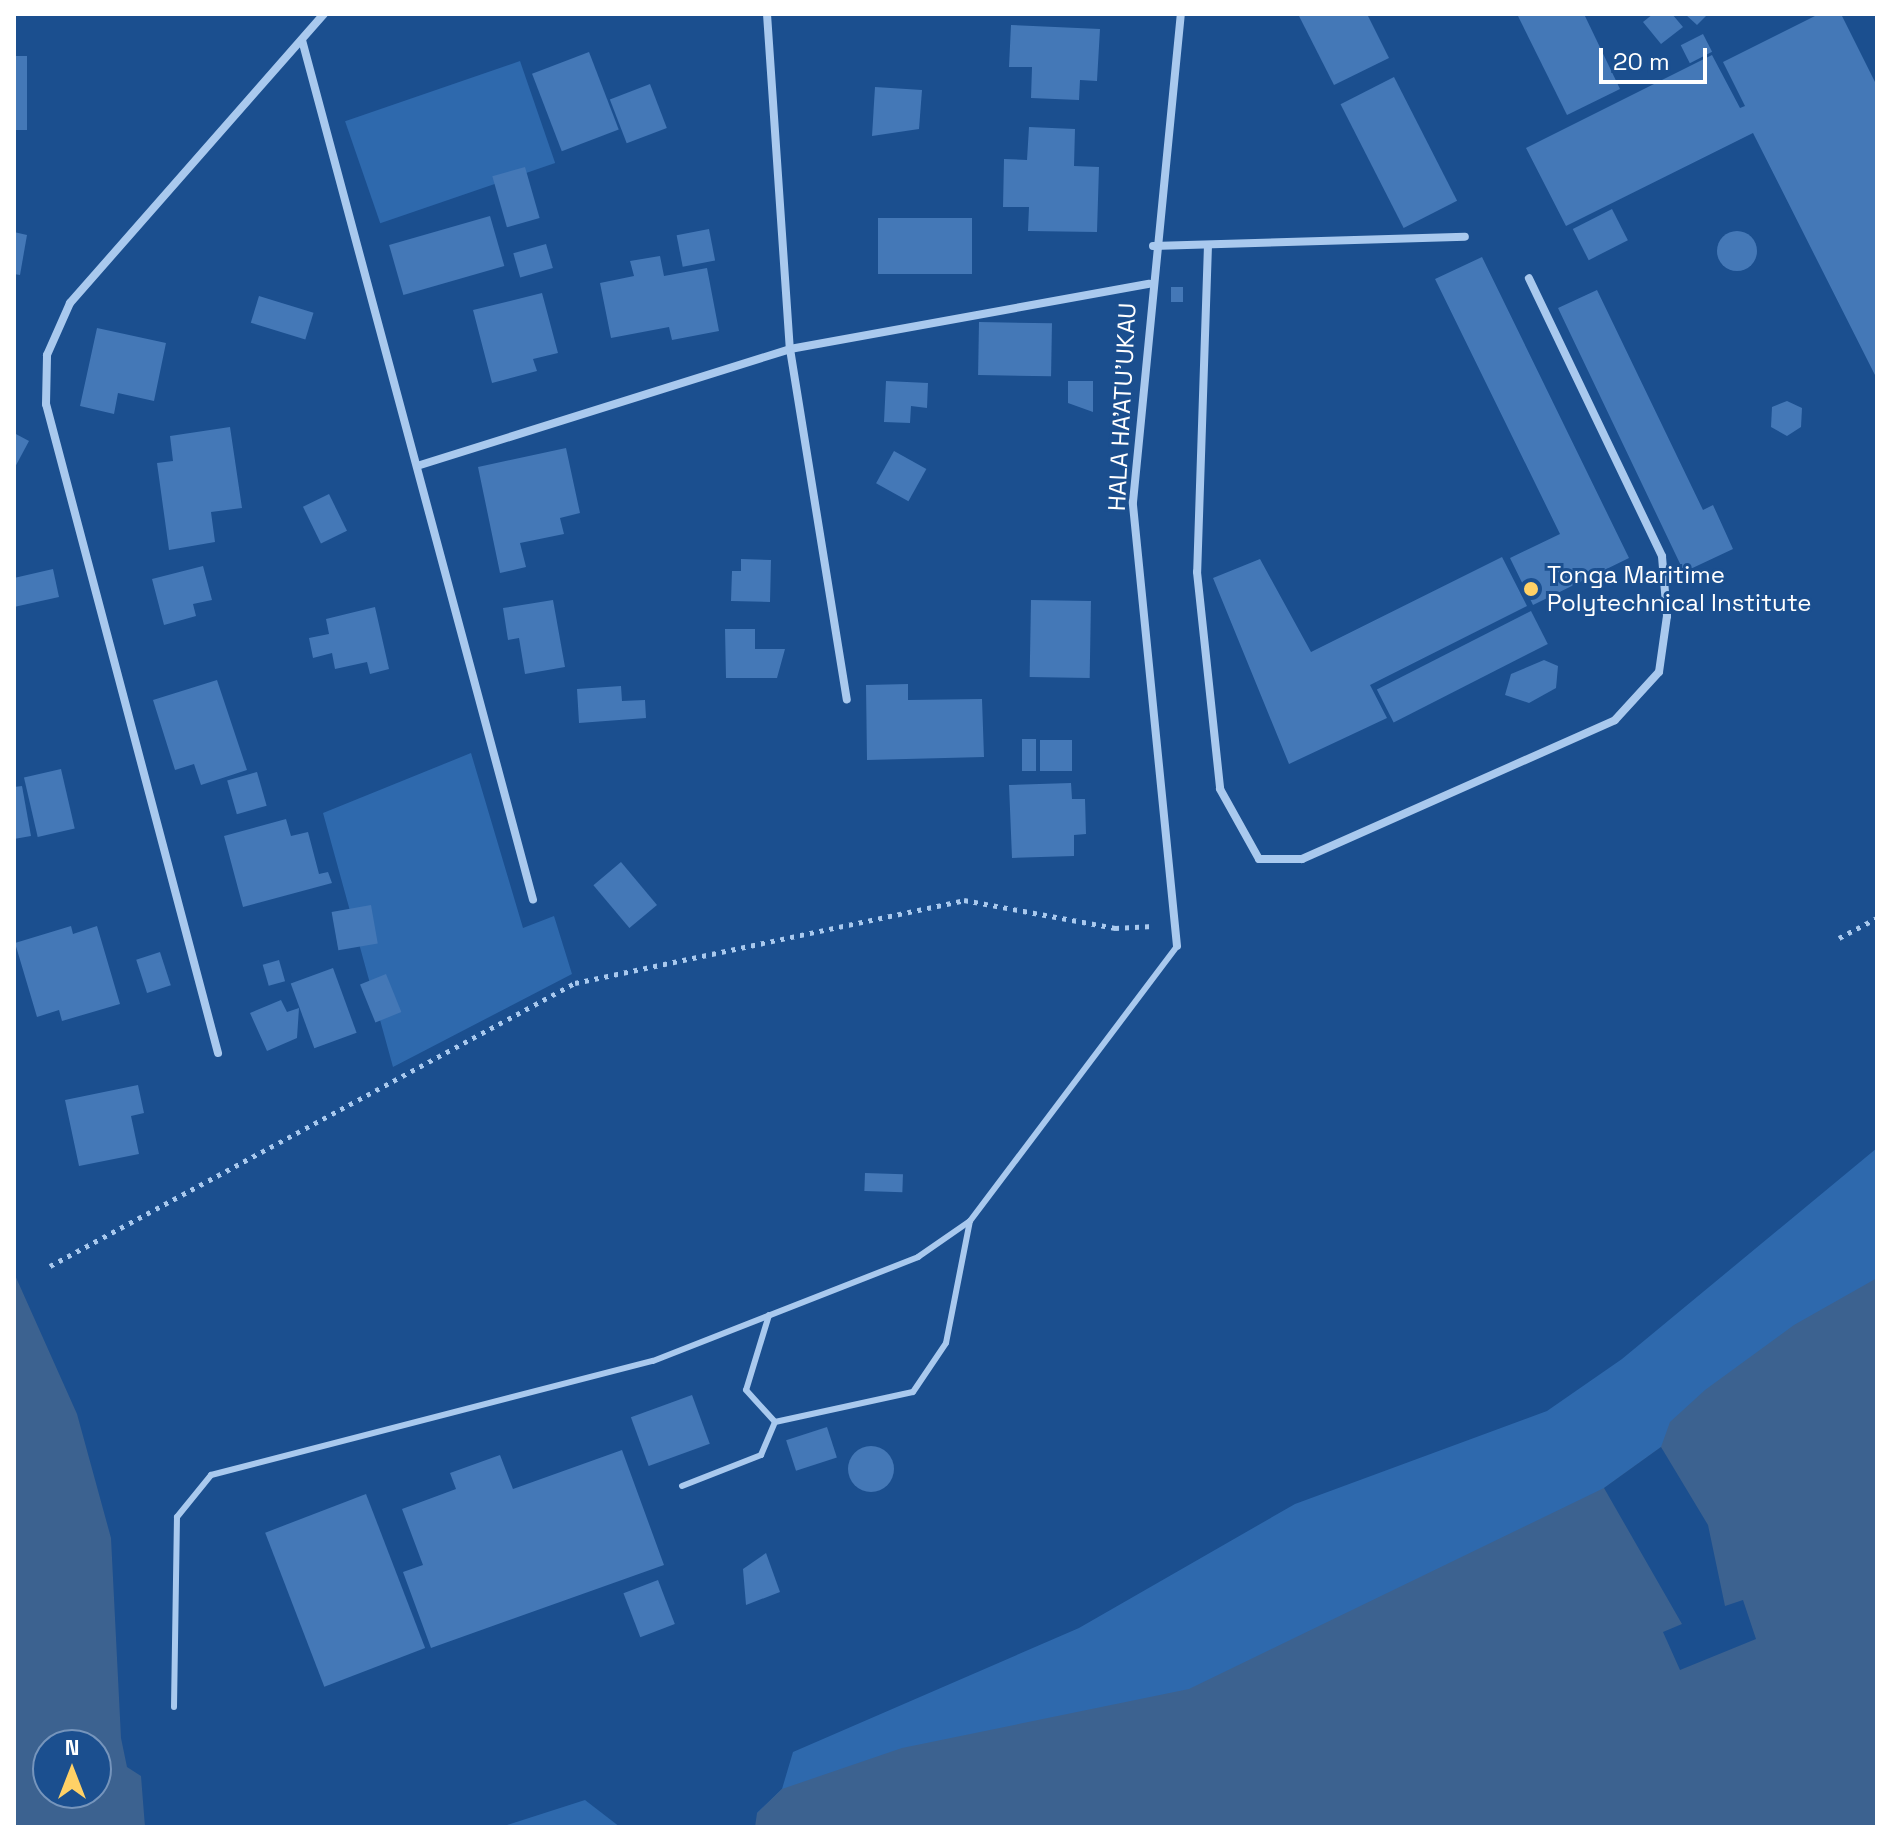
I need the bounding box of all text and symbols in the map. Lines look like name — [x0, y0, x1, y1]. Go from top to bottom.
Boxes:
scale bar — [1603, 32, 1711, 82]
text: 20 m — [1613, 46, 1670, 77]
street label: HALA HA'ATU'UKAU — [1102, 302, 1142, 512]
place label: Tonga Maritime Polytechnical Institute — [1547, 561, 1812, 617]
marker: Tonga Maritime Polytechnical Institute — [1522, 580, 1540, 598]
north arrow — [32, 1729, 112, 1809]
text: N — [65, 1733, 79, 1761]

